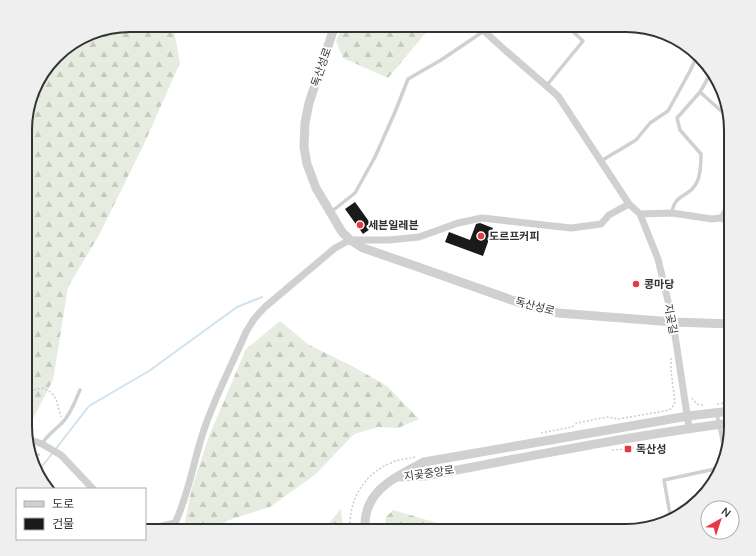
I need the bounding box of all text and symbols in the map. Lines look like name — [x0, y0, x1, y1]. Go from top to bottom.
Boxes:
street label: 독산성로 — [308, 46, 335, 89]
place label: 세븐일레븐 — [368, 218, 419, 233]
marker: 세븐일레븐 — [355, 220, 365, 230]
place label: 도르프커피 — [489, 229, 540, 244]
marker: 도르프커피 — [476, 231, 486, 241]
place label: 콩마당 — [644, 277, 674, 292]
marker: 콩마당 — [631, 279, 641, 289]
street label: 독산성로 — [513, 294, 556, 319]
street label: 지곶길 — [660, 303, 681, 335]
place label: 독산성 — [636, 442, 666, 457]
marker: 독산성 — [623, 444, 633, 454]
street label: 지곶중앙로 — [403, 463, 455, 484]
legend — [16, 488, 146, 540]
text: 도로 — [52, 496, 74, 512]
north arrow — [700, 500, 740, 540]
text: N — [718, 504, 734, 521]
text: 건물 — [52, 516, 74, 532]

